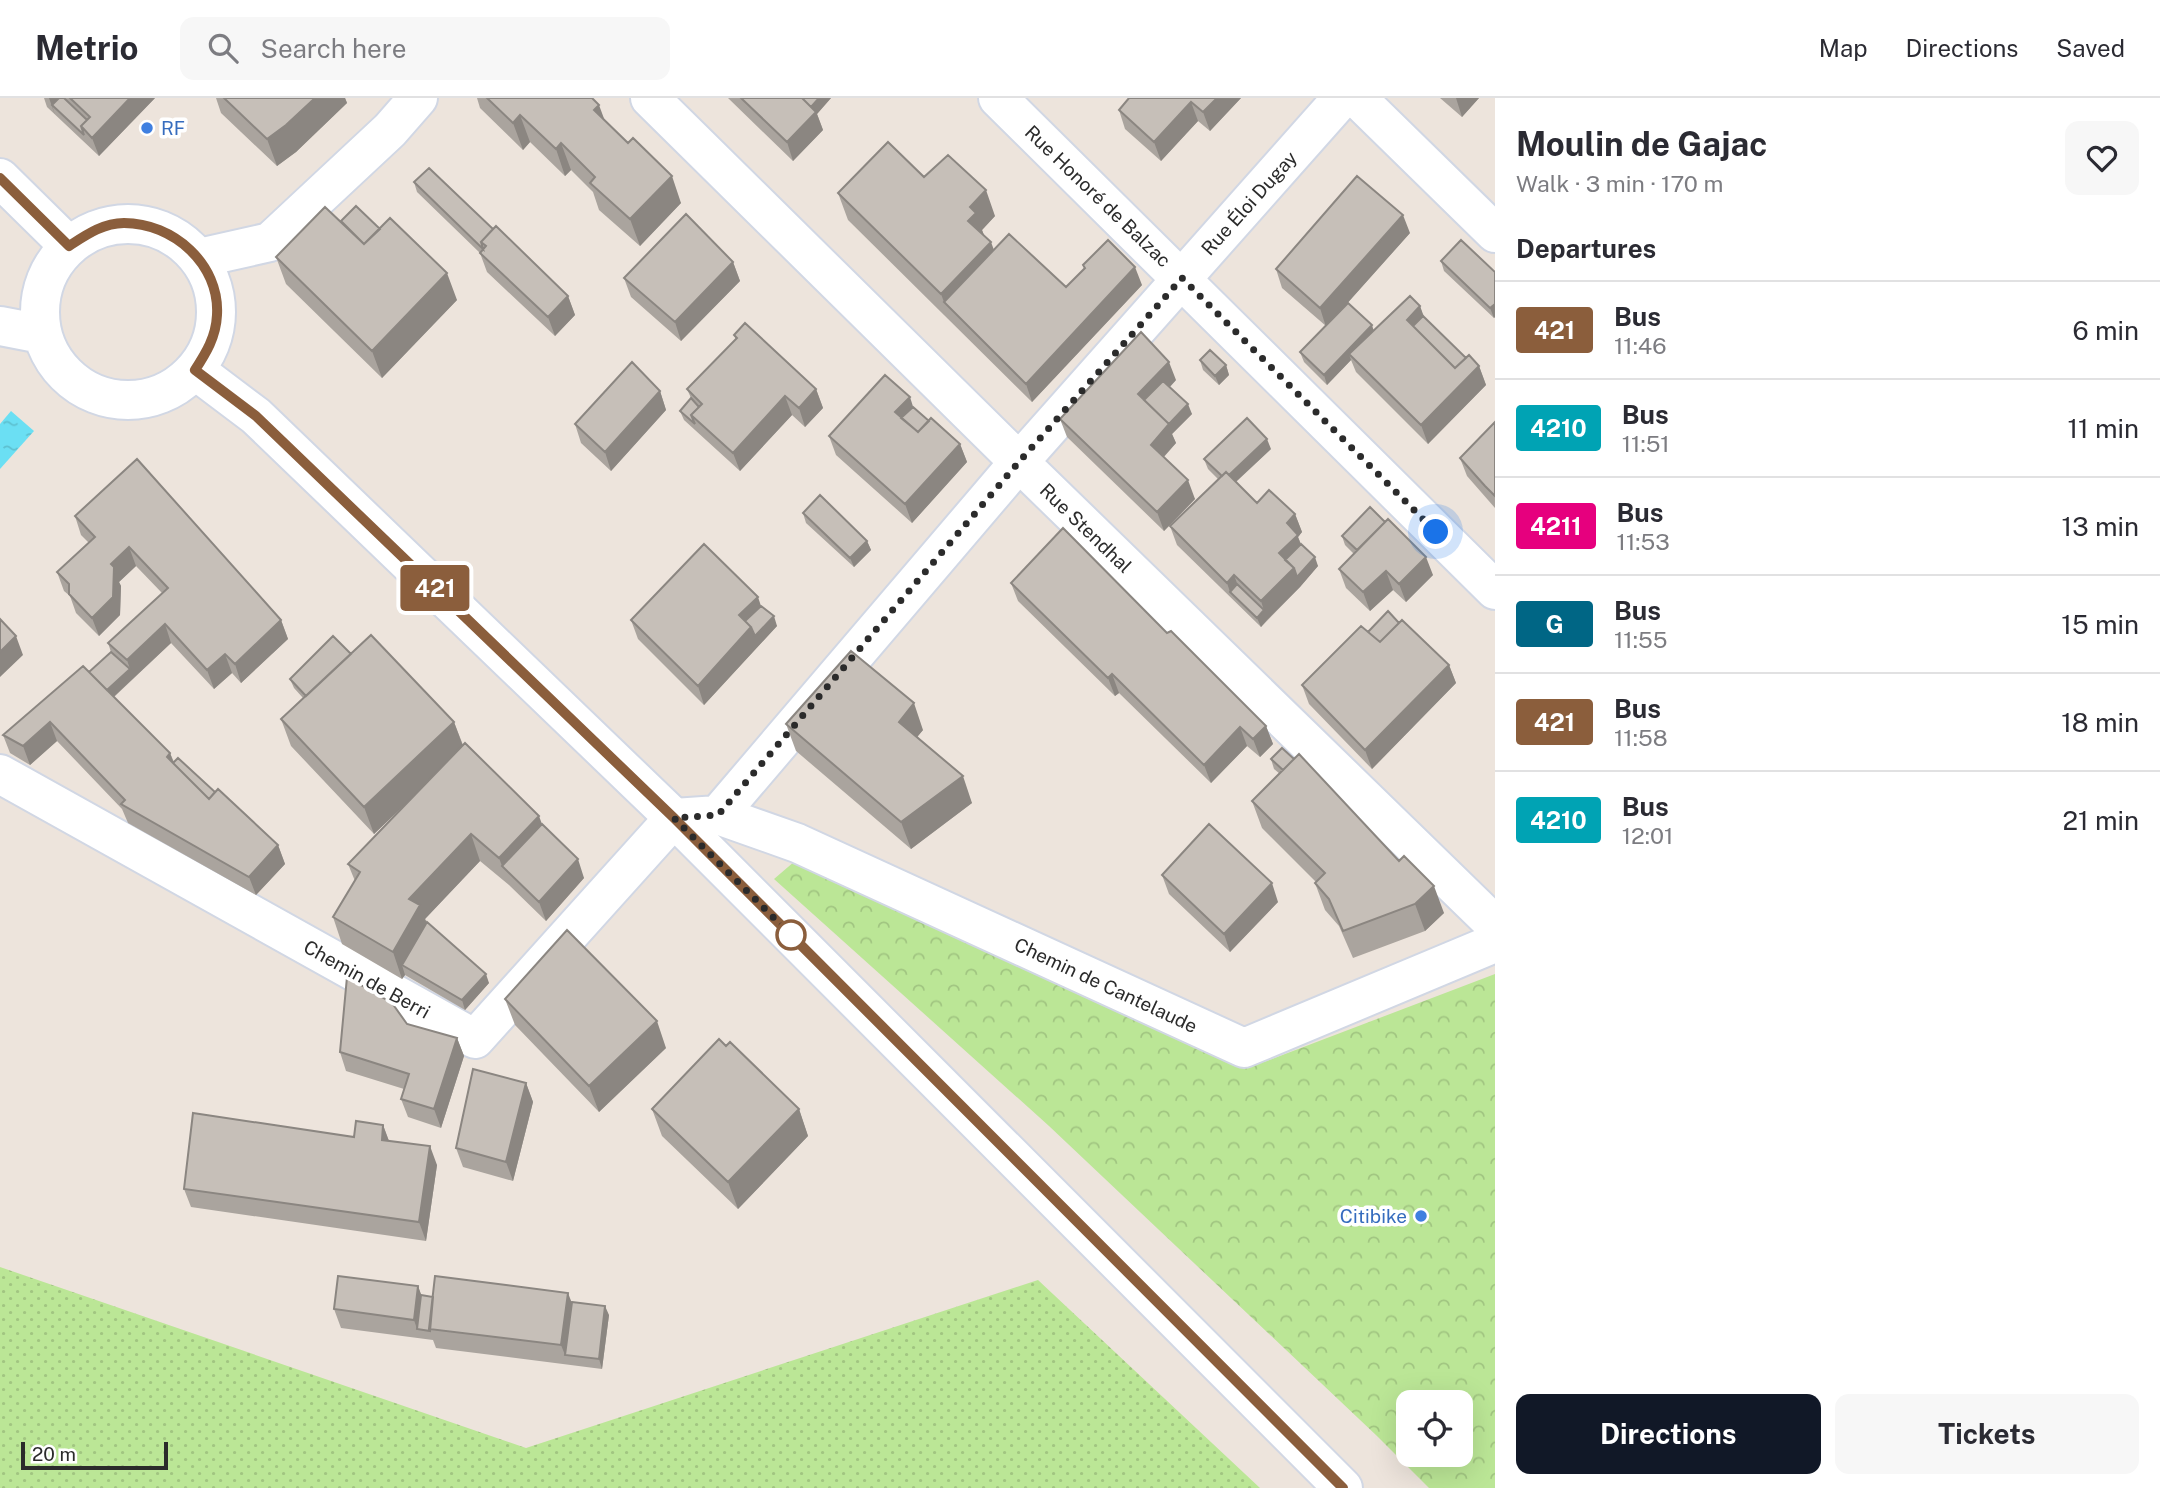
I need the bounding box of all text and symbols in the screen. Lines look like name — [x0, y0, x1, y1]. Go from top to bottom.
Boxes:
search box — [180, 17, 670, 80]
text: Metrio — [35, 29, 138, 67]
icon: search — [204, 29, 242, 67]
text: Search here — [260, 33, 406, 64]
text: Map — [1819, 34, 1868, 62]
text: Directions — [1906, 34, 2018, 62]
text: Saved — [2056, 34, 2125, 62]
place label: RF — [161, 117, 185, 139]
marker: RF — [139, 120, 155, 136]
street label: Rue Honoré de Balzac — [1021, 121, 1175, 271]
button: heart — [2065, 121, 2139, 195]
text: Moulin de Gajac — [1516, 125, 1767, 163]
street label: Rue Éloi Dugay — [1197, 147, 1301, 259]
text: Walk · 3 min · 170 m — [1516, 170, 1723, 197]
text: Departures — [1516, 233, 1656, 264]
text: Bus — [1614, 301, 1661, 332]
text: 6 min — [2072, 315, 2139, 346]
text: 421 — [1534, 316, 1575, 344]
text: 11:46 — [1614, 332, 1667, 359]
text: Bus — [1622, 399, 1669, 430]
text: 11 min — [2067, 413, 2139, 444]
text: 4210 — [1530, 414, 1587, 442]
text: 11:51 — [1622, 430, 1670, 457]
street label: Rue Stendhal — [1036, 479, 1136, 577]
text: Bus — [1617, 497, 1664, 528]
text: 13 min — [2062, 511, 2139, 542]
text: 4211 — [1530, 512, 1582, 540]
your location — [1418, 514, 1453, 549]
text: 11:53 — [1617, 528, 1670, 555]
line badge: 421 — [395, 565, 475, 611]
text: 421 — [414, 574, 456, 602]
text: Bus — [1614, 595, 1661, 626]
text: 15 min — [2061, 609, 2139, 640]
text: G — [1545, 610, 1564, 638]
text: 11:55 — [1614, 626, 1667, 653]
text: Bus — [1614, 693, 1661, 724]
text: 18 min — [2061, 707, 2139, 738]
text: 421 — [1534, 708, 1575, 736]
text: 11:58 — [1614, 724, 1668, 751]
text: Bus — [1622, 791, 1669, 822]
text: 21 min — [2063, 805, 2139, 836]
text: 4210 — [1530, 806, 1587, 834]
text: 12:01 — [1622, 822, 1673, 849]
unlabelled marker — [776, 920, 806, 950]
street label: Chemin de Cantelaude — [1011, 933, 1201, 1037]
street label: Chemin de Berri — [300, 935, 434, 1023]
place label: Citibike — [1340, 1205, 1407, 1227]
marker: Citibike — [1413, 1208, 1429, 1224]
map controls — [1396, 1390, 1473, 1467]
button: locate — [1396, 1390, 1473, 1467]
button: Directions — [1516, 1394, 1821, 1474]
button: Tickets — [1835, 1394, 2139, 1474]
scale bar — [21, 1439, 168, 1471]
text: 20 m — [32, 1443, 76, 1465]

